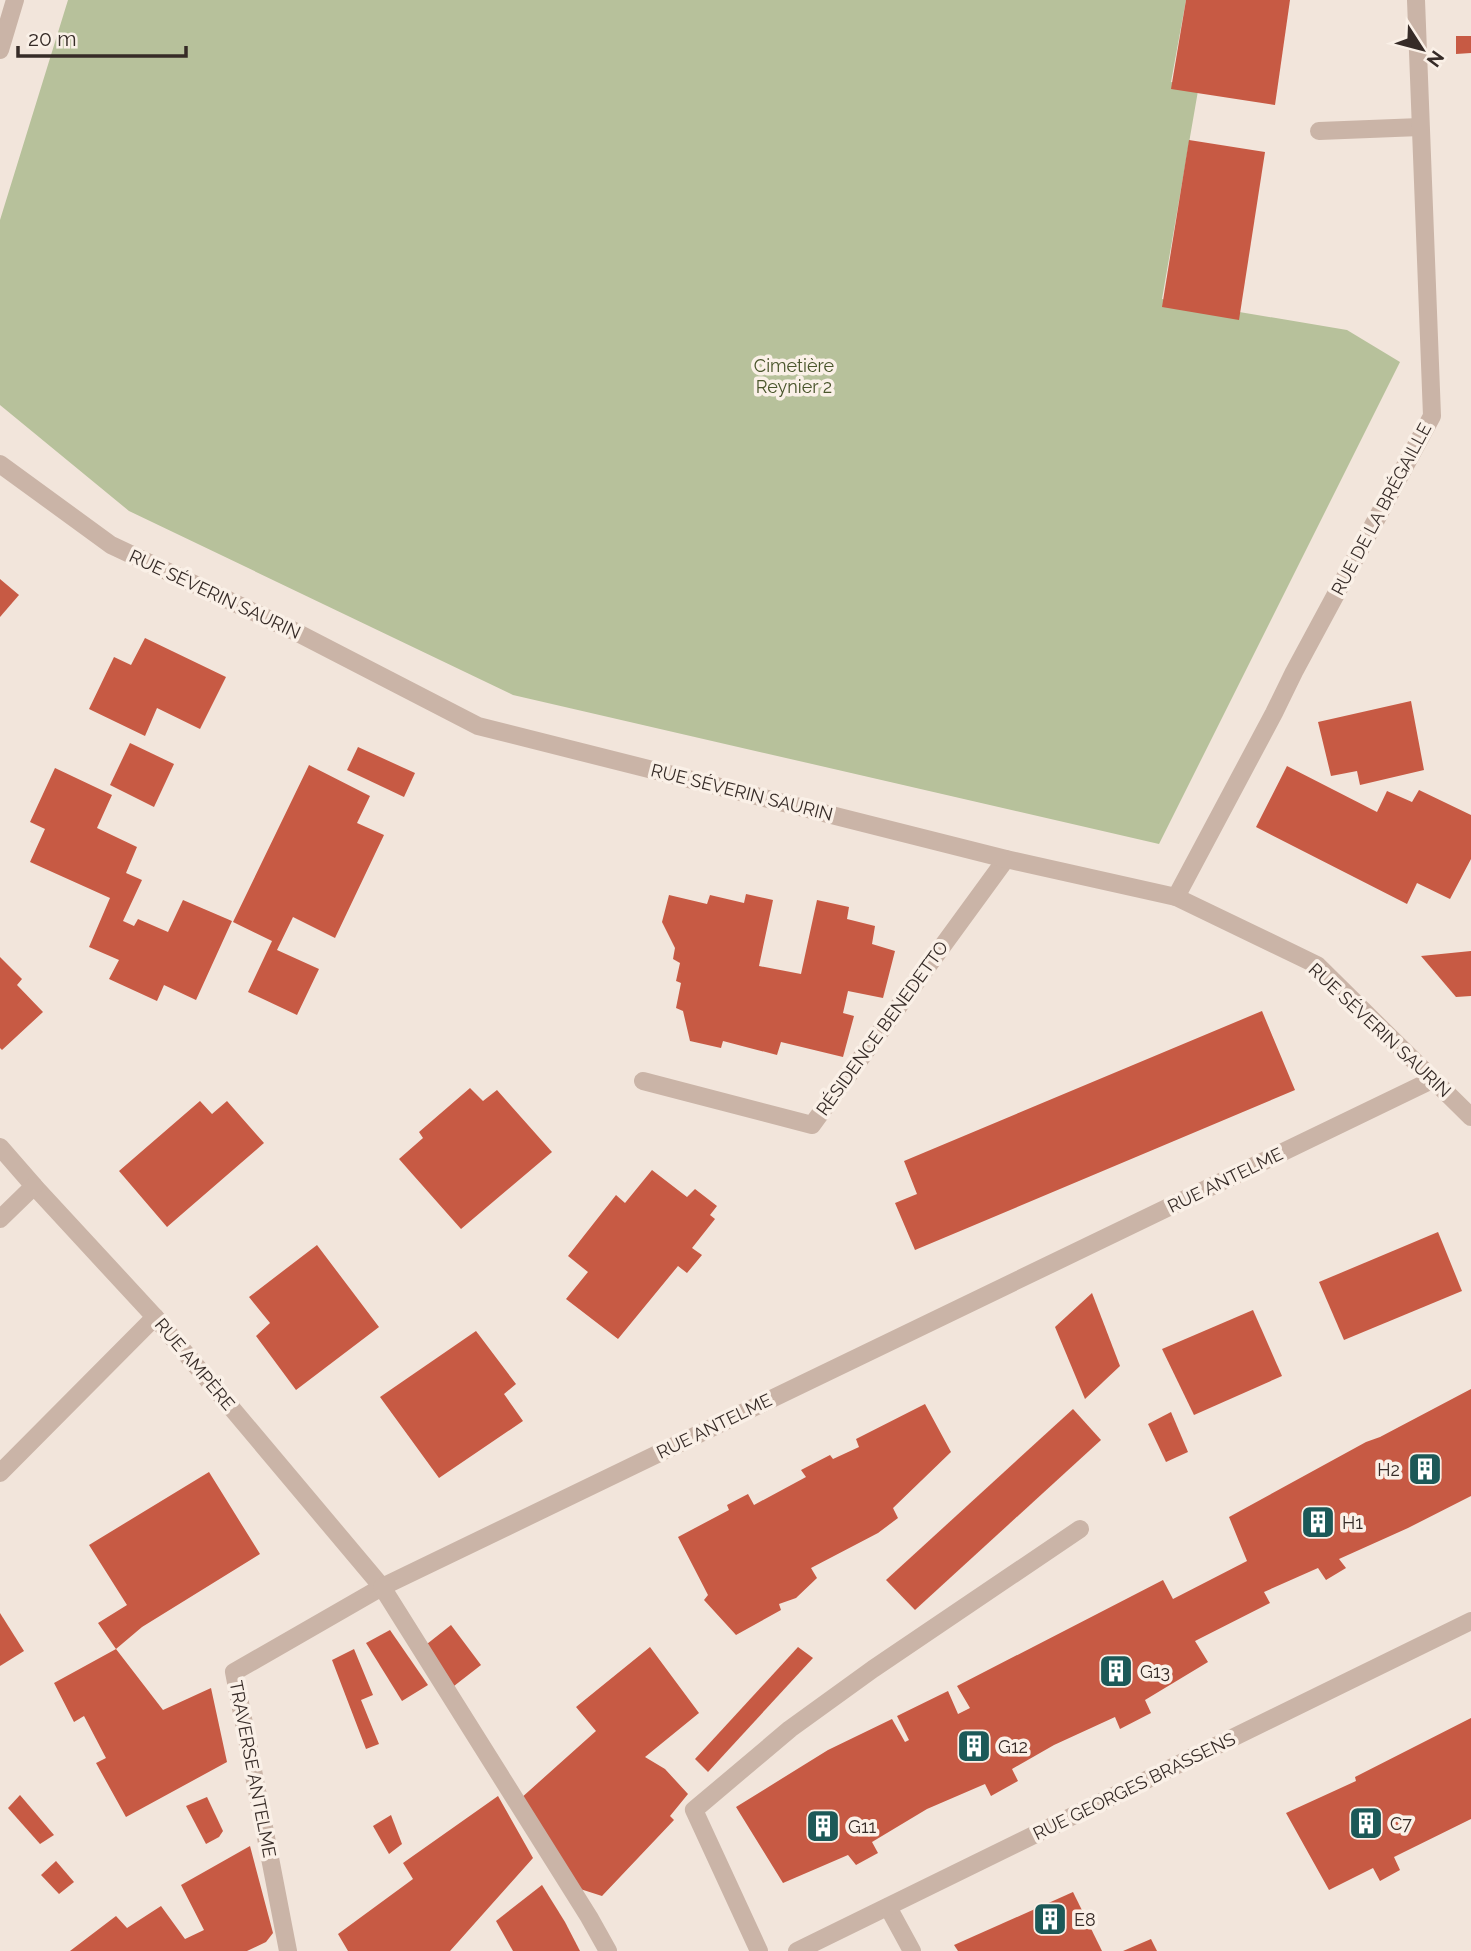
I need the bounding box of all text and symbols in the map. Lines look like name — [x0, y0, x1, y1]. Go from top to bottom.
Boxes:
scale bar — [18, 14, 186, 58]
north arrow — [1387, 14, 1457, 84]
text: 20 m — [28, 26, 76, 51]
text: N — [1423, 47, 1449, 71]
park label: Cimetière Reynier 2 — [754, 355, 835, 397]
street label: RUE DE LA BRÉGAILLE — [1326, 419, 1435, 599]
street label: RUE SÉVERIN SAURIN — [126, 544, 304, 643]
street label: RUE SÉVERIN SAURIN — [649, 758, 835, 825]
street label: RÉSIDENCE BENEDETTO — [811, 936, 952, 1119]
street label: RUE SÉVERIN SAURIN — [1305, 958, 1456, 1101]
street label: RUE ANTELME — [1164, 1143, 1286, 1217]
street label: RUE AMPÈRE — [151, 1313, 240, 1414]
street label: RUE ANTELME — [653, 1389, 775, 1463]
building icon: H2 — [1406, 1450, 1444, 1488]
place label: H2 — [1377, 1459, 1400, 1480]
building icon: H1 — [1299, 1503, 1337, 1541]
place label: H1 — [1342, 1512, 1363, 1533]
building icon: G13 — [1097, 1652, 1135, 1690]
place label: G13 — [1140, 1661, 1170, 1682]
street label: TRAVERSE ANTELME — [226, 1679, 280, 1859]
building icon: G12 — [955, 1727, 993, 1765]
street label: RUE GEORGES BRASSENS — [1029, 1728, 1239, 1844]
place label: G12 — [998, 1736, 1028, 1757]
building icon: C7 — [1347, 1804, 1385, 1842]
building icon: G11 — [804, 1807, 842, 1845]
place label: C7 — [1390, 1813, 1412, 1834]
place label: G11 — [848, 1816, 877, 1837]
building icon: E8 — [1031, 1900, 1069, 1938]
place label: E8 — [1074, 1909, 1096, 1930]

